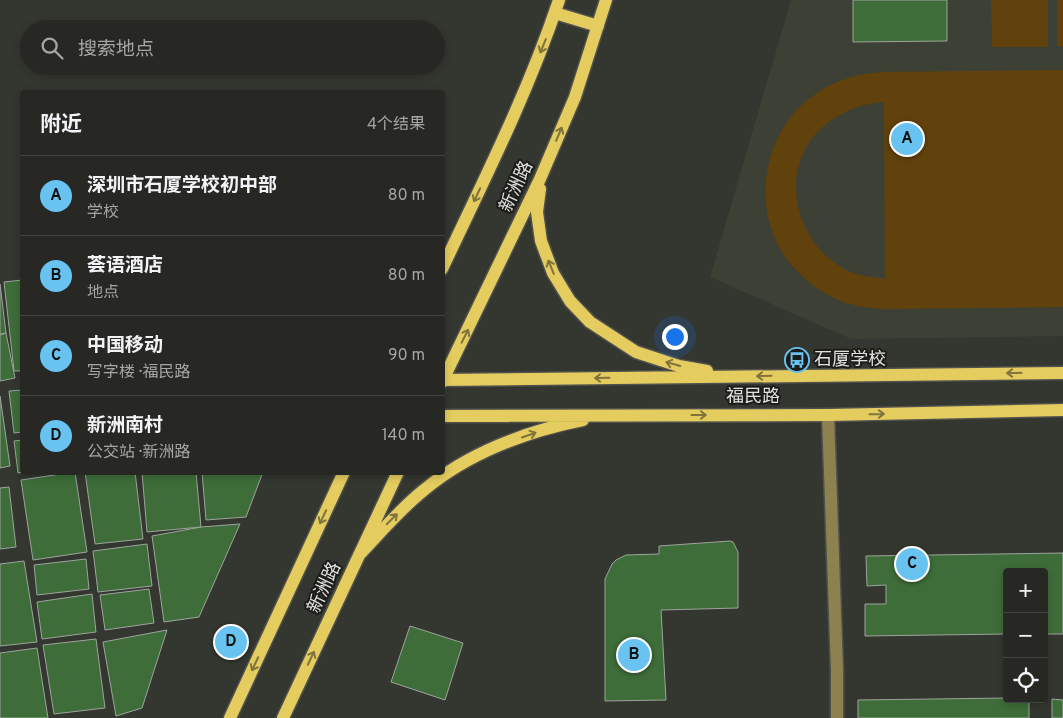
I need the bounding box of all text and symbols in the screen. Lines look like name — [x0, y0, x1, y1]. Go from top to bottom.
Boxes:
search box — [20, 20, 445, 75]
icon: search — [38, 34, 66, 62]
text: 搜索地点 — [78, 38, 154, 62]
one-way arrow — [538, 38, 548, 53]
text: 附近 — [40, 112, 82, 139]
text: 4个结果 — [367, 115, 425, 135]
pin: A — [891, 120, 923, 158]
one-way arrow — [555, 127, 565, 142]
street label: 新洲路 — [495, 158, 539, 216]
text: 深圳市石厦学校初中部 — [87, 174, 277, 198]
text: A — [50, 186, 62, 206]
text: 80 m — [388, 186, 425, 206]
one-way arrow — [472, 187, 482, 202]
text: 学校 — [87, 203, 119, 223]
text: 荟语酒店 — [87, 254, 163, 278]
one-way arrow — [545, 260, 555, 275]
text: B — [50, 266, 62, 286]
text: 80 m — [388, 266, 425, 286]
text: 地点 — [87, 283, 119, 303]
your location — [662, 324, 688, 350]
one-way arrow — [461, 329, 470, 344]
text: 中国移动 — [87, 334, 163, 358]
text: C — [51, 346, 61, 366]
text: 90 m — [388, 346, 425, 366]
bus stop icon: 石厦学校 — [784, 347, 810, 373]
place label: 石厦学校 — [814, 349, 886, 372]
one-way arrow — [666, 358, 682, 368]
text: 写字楼 · 福民路 — [87, 363, 191, 383]
one-way arrow — [1007, 368, 1023, 378]
one-way arrow — [757, 371, 773, 381]
one-way arrow — [594, 373, 610, 383]
street label: 福民路 — [726, 386, 780, 409]
one-way arrow — [868, 409, 885, 419]
one-way arrow — [690, 410, 706, 420]
text: 新洲南村 — [87, 414, 163, 438]
text: D — [50, 426, 62, 446]
text: 140 m — [382, 426, 425, 446]
one-way arrow — [521, 430, 536, 439]
text: 公交站 · 新洲路 — [87, 443, 191, 463]
one-way arrow — [318, 509, 328, 524]
one-way arrow — [386, 514, 398, 526]
pin: C — [896, 545, 928, 583]
street label: 新洲路 — [303, 559, 347, 617]
map controls — [1003, 568, 1048, 703]
button: + — [1003, 568, 1048, 613]
button: − — [1003, 613, 1048, 658]
pin: D — [215, 623, 247, 661]
pin: B — [618, 636, 650, 674]
one-way arrow — [307, 651, 316, 666]
one-way arrow — [250, 656, 260, 671]
button: locate — [1003, 658, 1048, 703]

